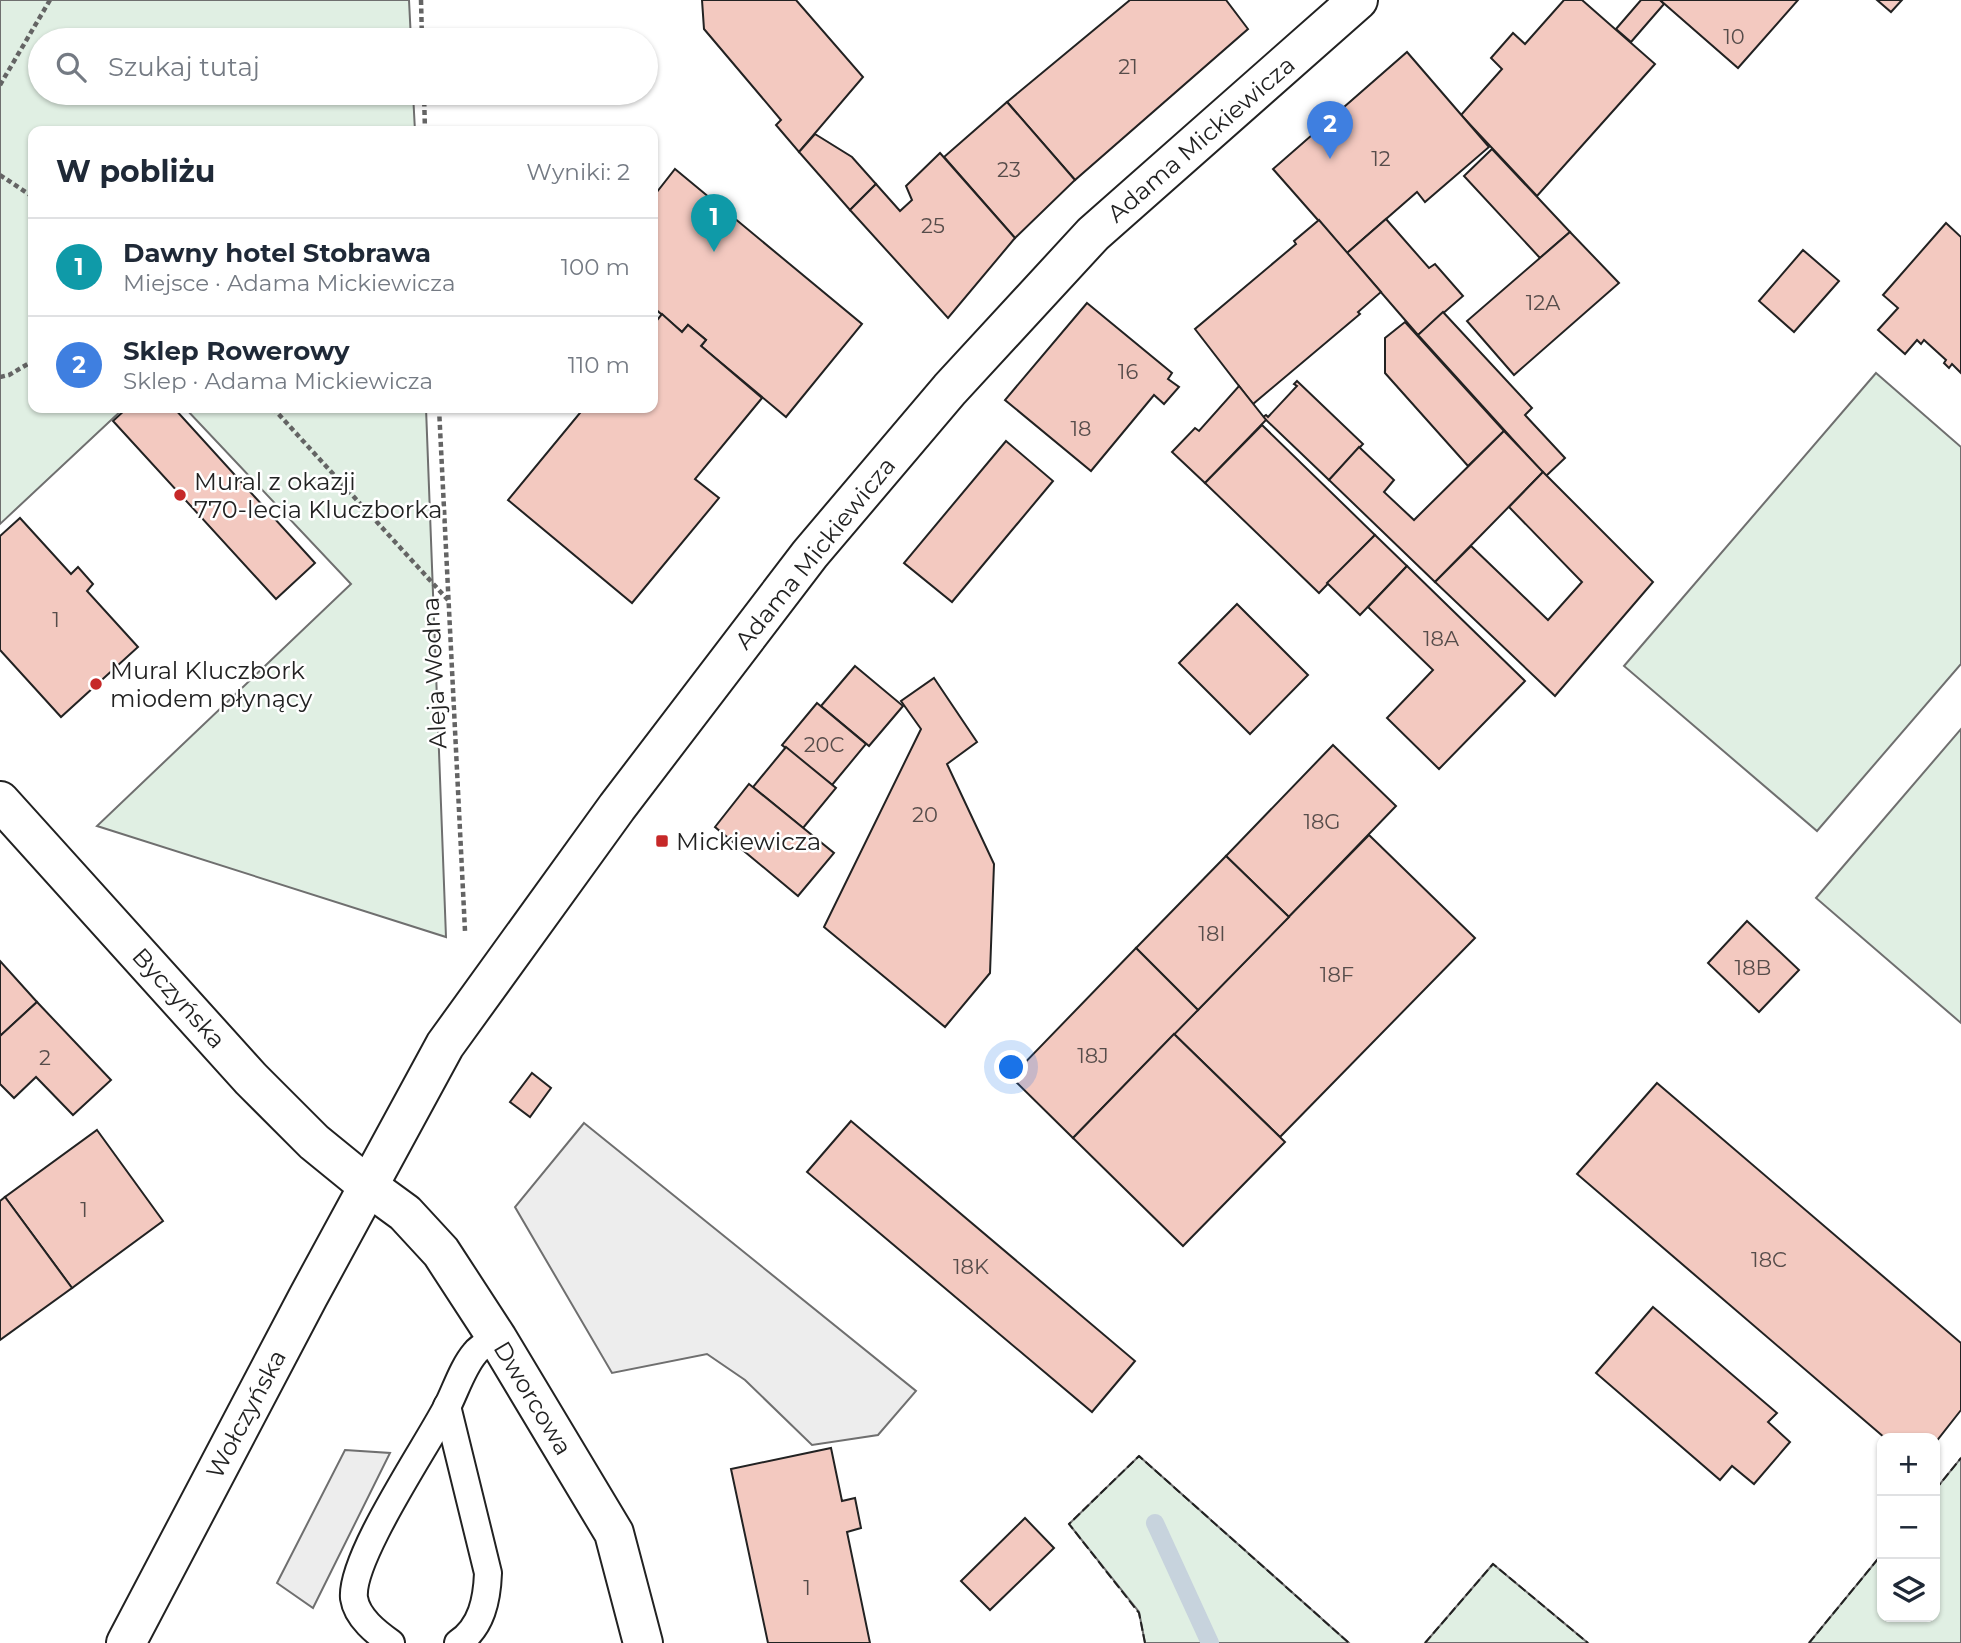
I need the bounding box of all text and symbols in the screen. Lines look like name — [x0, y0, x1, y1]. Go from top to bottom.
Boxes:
house number: 10 — [1723, 24, 1745, 49]
search box — [28, 28, 658, 105]
icon: search — [52, 48, 90, 86]
street label: Adama Mickiewicza — [1101, 50, 1301, 228]
text: Szukaj tutaj — [108, 51, 260, 83]
house number: 21 — [1118, 54, 1138, 79]
pin: 2 — [1307, 101, 1353, 159]
house number: 12 — [1371, 146, 1391, 171]
text: W pobliżu — [56, 153, 215, 190]
house number: 23 — [997, 157, 1021, 182]
text: Wyniki: 2 — [526, 158, 630, 186]
pin: 1 — [691, 194, 737, 252]
house number: 25 — [921, 213, 945, 238]
text: Dawny hotel Stobrawa — [123, 237, 431, 269]
text: 1 — [74, 253, 84, 281]
text: 100 m — [561, 253, 630, 281]
text: Miejsce · Adama Mickiewicza — [123, 269, 455, 297]
house number: 12A — [1526, 290, 1561, 315]
text: Sklep Rowerowy — [123, 335, 349, 367]
text: 2 — [72, 351, 86, 379]
text: 110 m — [568, 351, 630, 379]
house number: 16 — [1118, 359, 1138, 384]
text: Sklep · Adama Mickiewicza — [123, 367, 433, 395]
house number: 18 — [1071, 416, 1091, 441]
street label: Adama Mickiewicza — [729, 451, 901, 655]
place label: Mural z okazji 770-lecia Kluczborka — [194, 467, 442, 524]
marker: Mural z okazji 770-lecia Kluczborka — [172, 487, 188, 503]
street label: Aleja Wodna — [416, 596, 452, 750]
house number: 1 — [52, 607, 60, 632]
house number: 18A — [1423, 626, 1460, 651]
place label: Mural Kluczbork miodem płynący — [110, 656, 312, 713]
marker: Mural Kluczbork miodem płynący — [88, 676, 104, 692]
house number: 20C — [804, 732, 844, 757]
house number: 20 — [912, 802, 938, 827]
house number: 18G — [1303, 809, 1341, 834]
place label: Mickiewicza — [676, 827, 821, 856]
marker: Mickiewicza — [654, 833, 670, 849]
house number: 18I — [1198, 921, 1226, 946]
street label: Byczyńska — [126, 942, 232, 1054]
house number: 18B — [1735, 955, 1771, 980]
house number: 18F — [1320, 962, 1354, 987]
house number: 18J — [1077, 1043, 1109, 1068]
house number: 2 — [39, 1045, 51, 1070]
your location — [994, 1050, 1028, 1084]
house number: 1 — [80, 1197, 88, 1222]
house number: 18C — [1751, 1247, 1787, 1272]
house number: 18K — [953, 1254, 989, 1279]
street label: Dworcowa — [488, 1336, 578, 1460]
street label: Wołczyńska — [200, 1345, 292, 1483]
map controls — [1877, 1433, 1940, 1622]
button: + — [1877, 1433, 1940, 1496]
button: − — [1877, 1496, 1940, 1559]
button: layers — [1877, 1559, 1940, 1622]
house number: 1 — [803, 1575, 811, 1600]

